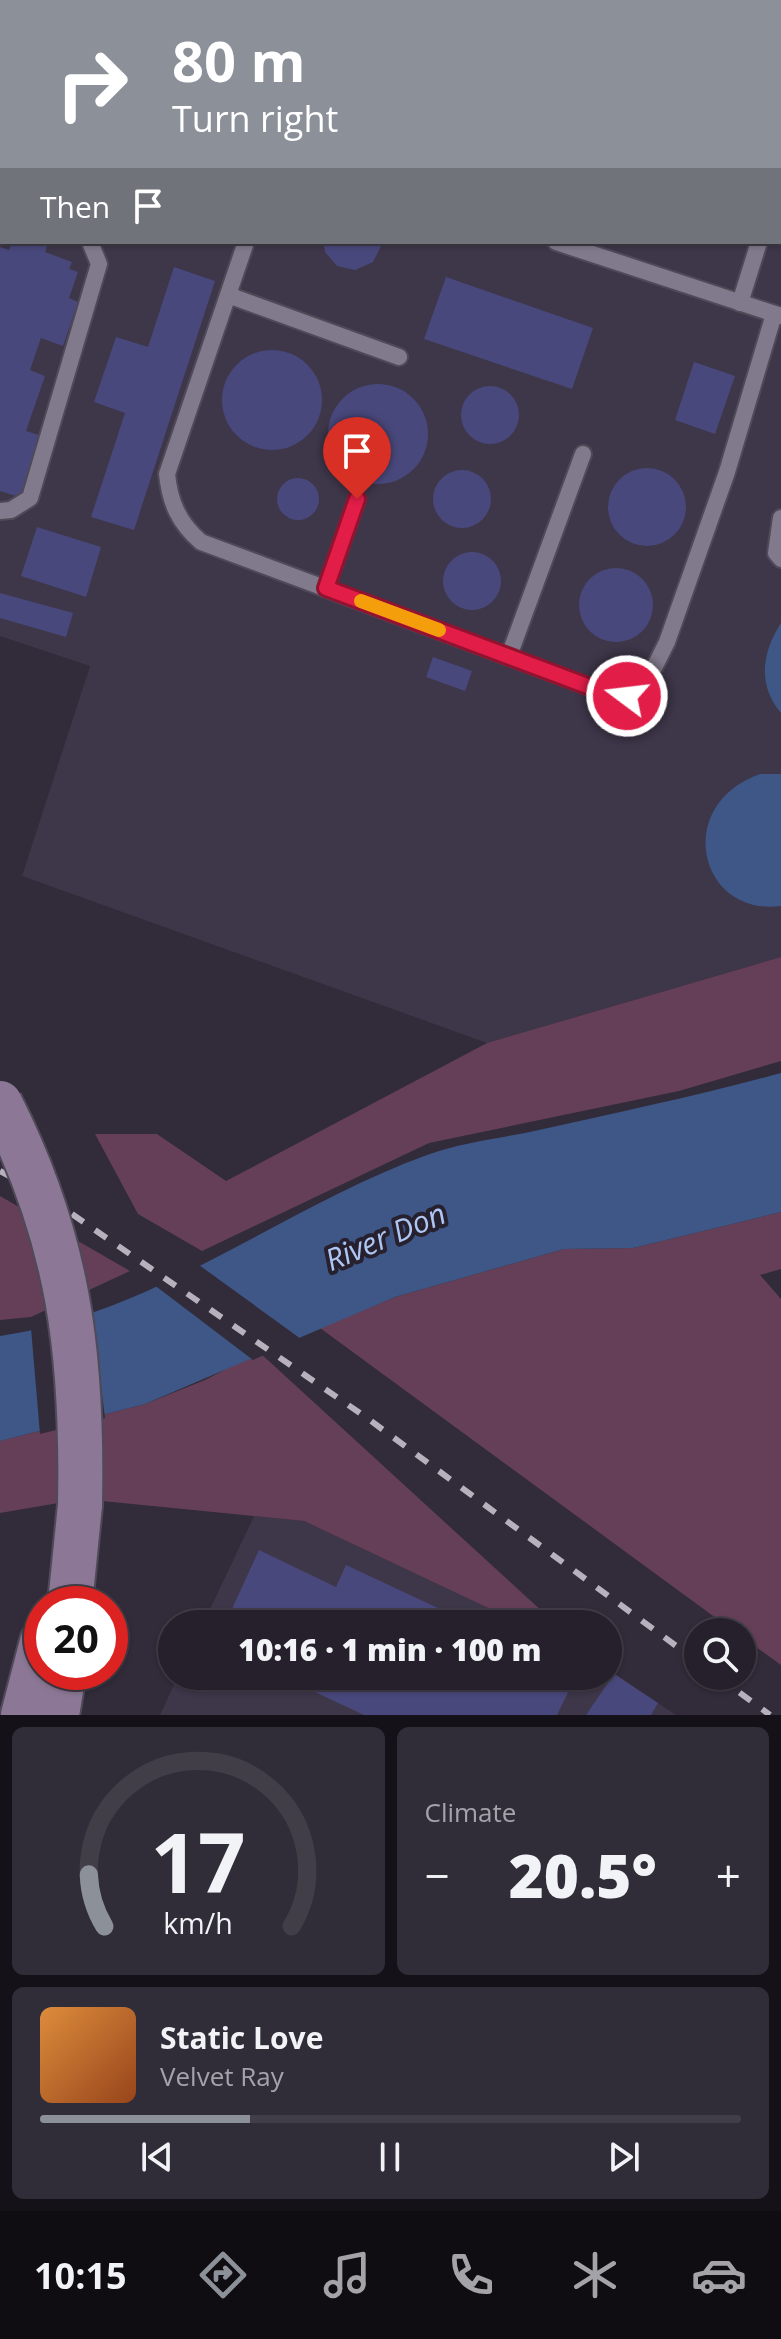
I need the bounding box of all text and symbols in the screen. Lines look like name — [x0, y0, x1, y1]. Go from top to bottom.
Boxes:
text: 80 m — [172, 22, 306, 98]
icon: right — [40, 32, 144, 136]
text: Turn right — [172, 94, 338, 143]
icon: arrive — [126, 184, 170, 228]
text: Then — [40, 186, 110, 227]
pin — [323, 417, 391, 499]
icon: arrive — [335, 429, 379, 473]
position arrow — [585, 654, 669, 738]
water label: River Don — [318, 1192, 452, 1280]
speed limit sign: 20 — [24, 1586, 128, 1690]
map controls — [684, 1618, 756, 1690]
button: search — [684, 1618, 756, 1690]
text: 10:16 · 1 min · 100 m — [238, 1629, 542, 1670]
text: Climate — [425, 1794, 516, 1830]
text: 17 — [151, 1804, 246, 1917]
text: 20.5° — [509, 1834, 657, 1916]
text: − — [425, 1845, 450, 1905]
text: + — [716, 1845, 741, 1905]
text: km/h — [164, 1903, 233, 1942]
text: Static Love — [160, 2017, 323, 2058]
text: Velvet Ray — [160, 2058, 284, 2094]
icon: previous — [135, 2135, 179, 2179]
icon: pause — [368, 2135, 412, 2179]
icon: next — [602, 2135, 646, 2179]
icon: directions — [195, 2247, 251, 2303]
icon: music — [319, 2247, 375, 2303]
icon: phone — [443, 2247, 499, 2303]
icon: climate — [567, 2247, 623, 2303]
icon: car — [691, 2247, 747, 2303]
text: 10:15 — [34, 2251, 127, 2300]

